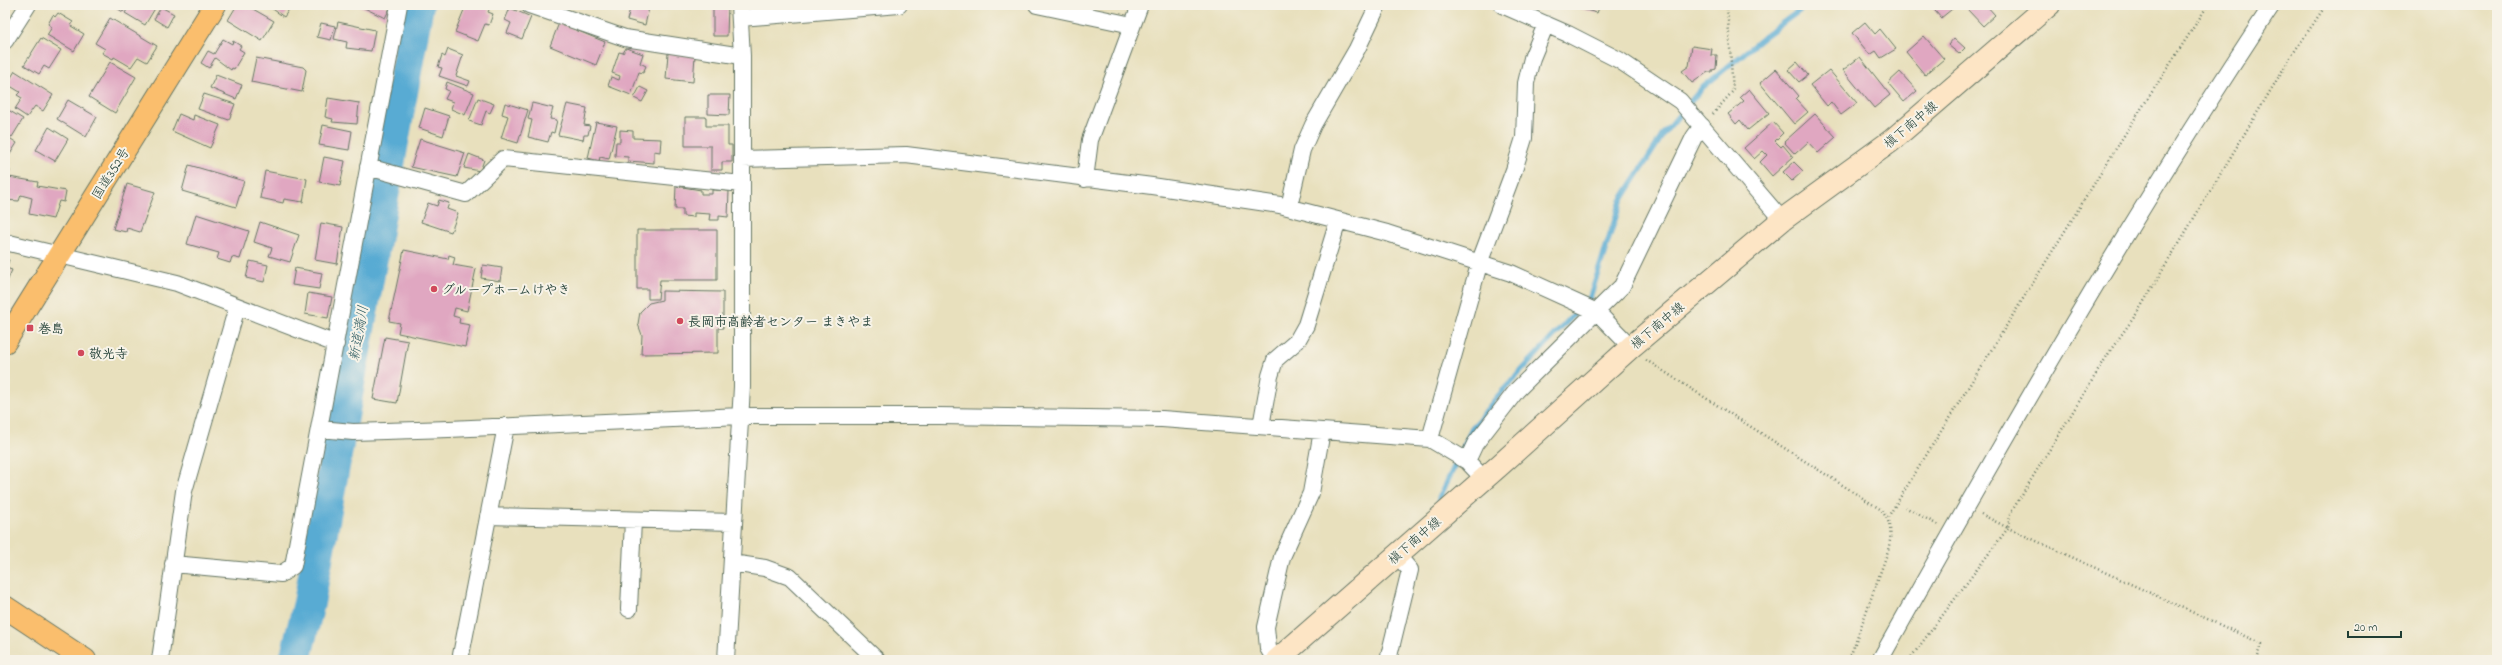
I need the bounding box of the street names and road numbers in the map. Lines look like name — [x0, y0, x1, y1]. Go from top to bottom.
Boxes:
street label: 槇下南中線 — [1880, 96, 1943, 153]
street label: 国道352号 — [88, 144, 135, 204]
street label: 槇下南中線 — [1627, 297, 1690, 354]
street label: 槇下南中線 — [1384, 512, 1446, 570]

